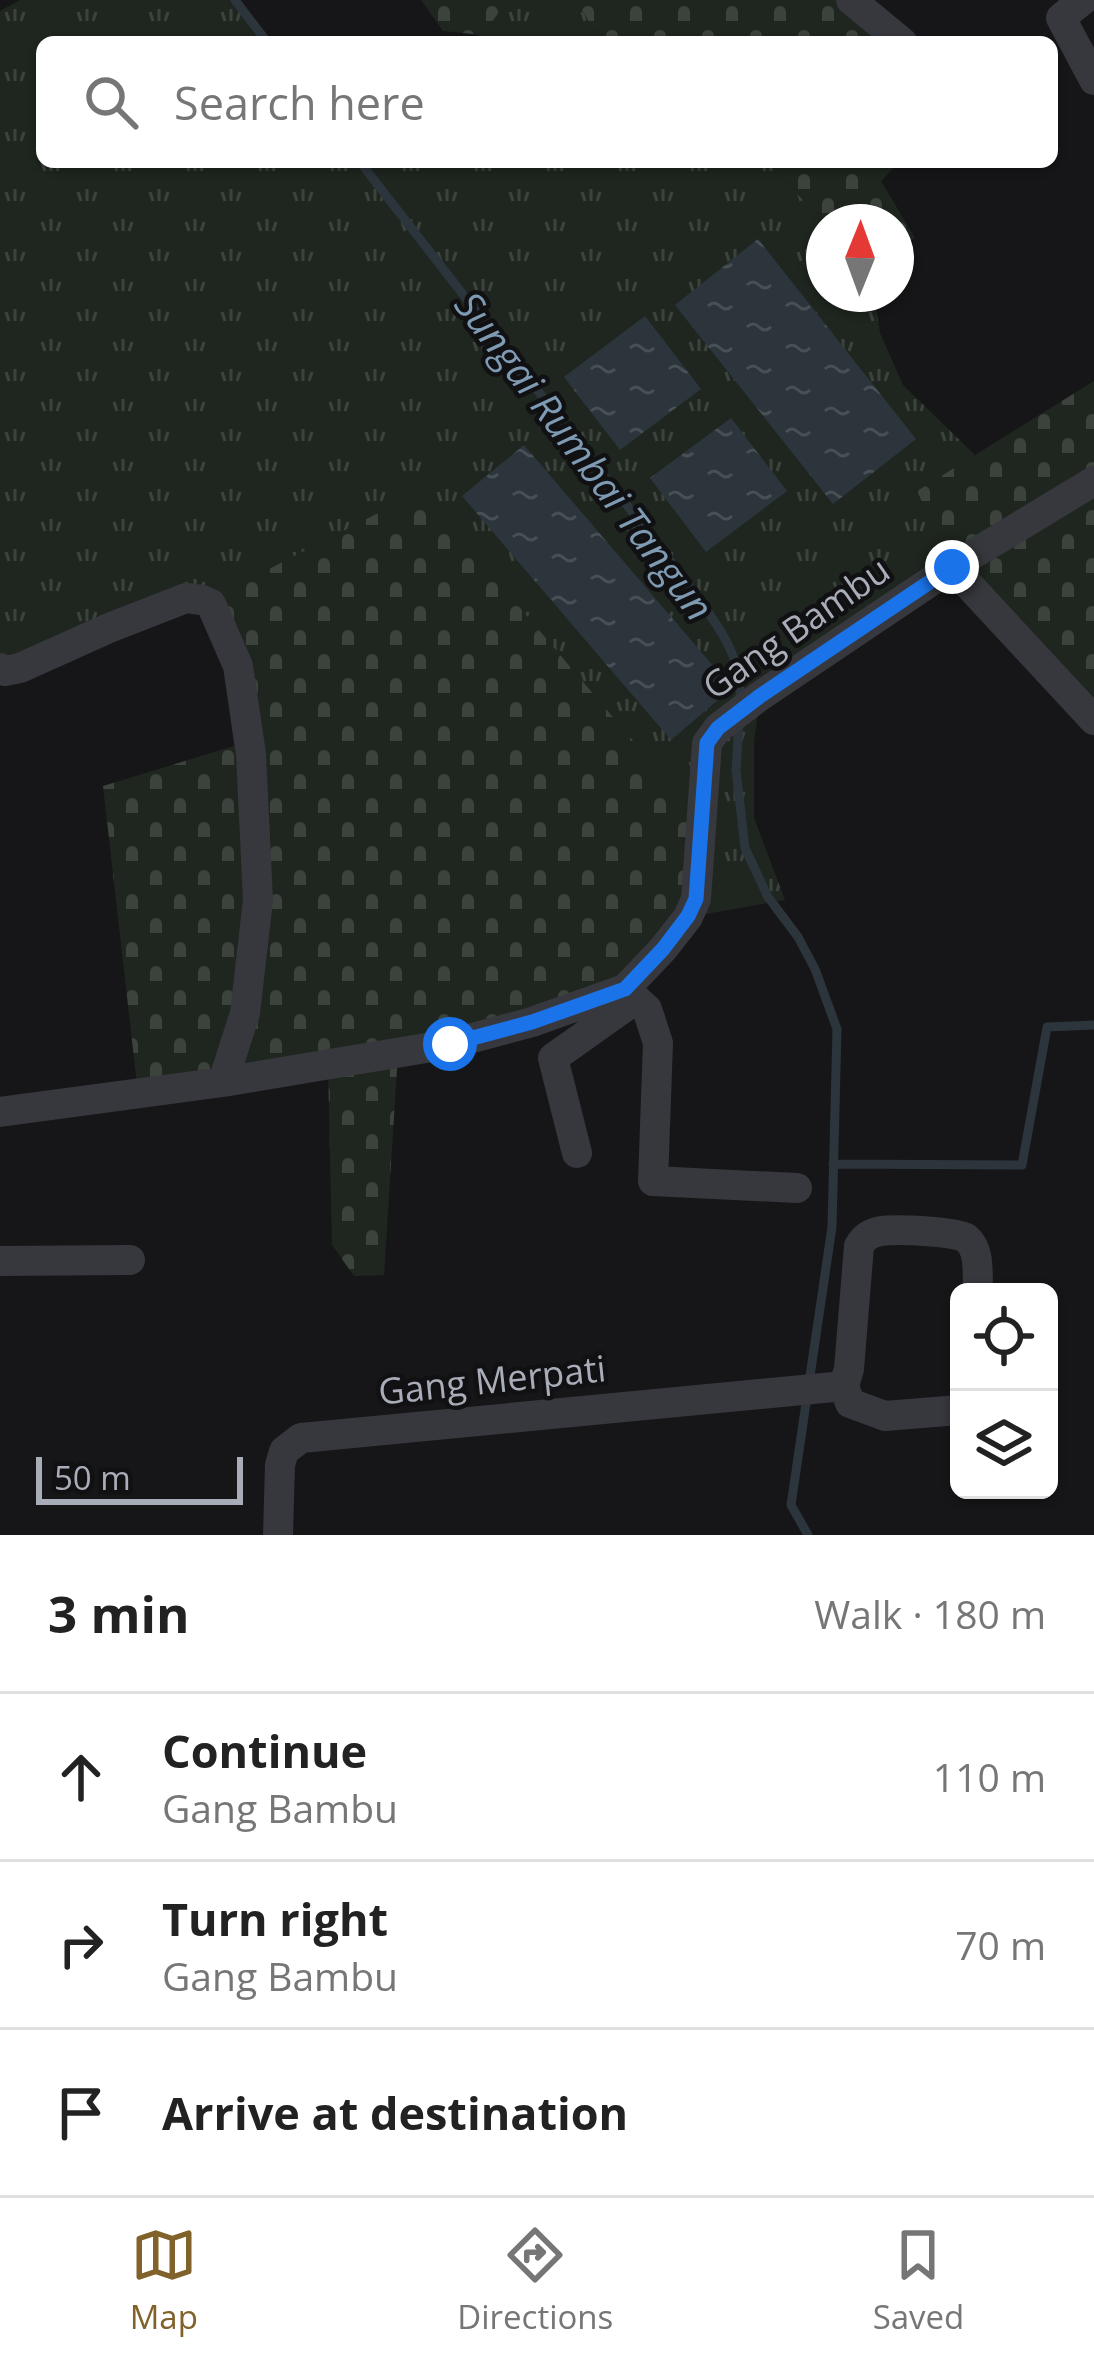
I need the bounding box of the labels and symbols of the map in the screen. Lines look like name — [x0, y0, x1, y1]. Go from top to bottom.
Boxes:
north arrow — [806, 204, 914, 312]
water label: Sungai Rumbai Tangun — [444, 280, 727, 631]
route end — [925, 540, 979, 594]
street label: Gang Bambu — [692, 545, 899, 710]
route start — [423, 1017, 477, 1071]
street label: Gang Merpati — [376, 1343, 608, 1416]
scale bar — [36, 1451, 243, 1504]

